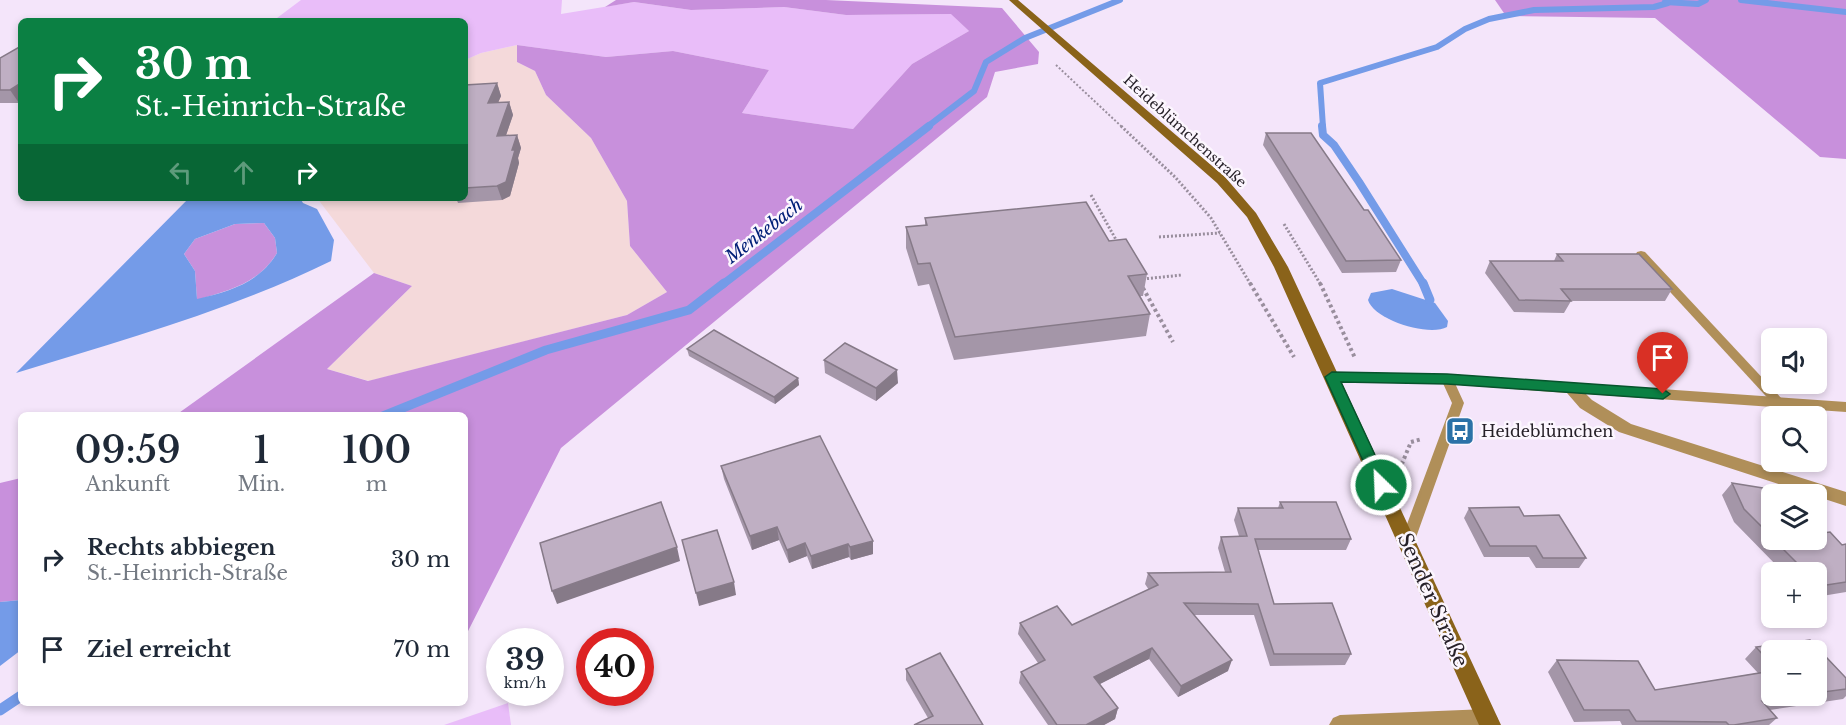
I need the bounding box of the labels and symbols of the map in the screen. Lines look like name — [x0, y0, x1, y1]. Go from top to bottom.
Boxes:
street label: Heideblümchenstraße — [1120, 71, 1250, 191]
water label: Menkebach — [720, 194, 807, 269]
pin — [1637, 332, 1688, 394]
bus stop icon: Heideblümchen — [1444, 415, 1476, 447]
place label: Heideblümchen — [1481, 421, 1613, 441]
position arrow — [1349, 453, 1413, 517]
street label: Sender Straße — [1393, 529, 1473, 671]
speed limit sign: 40 — [576, 628, 654, 706]

